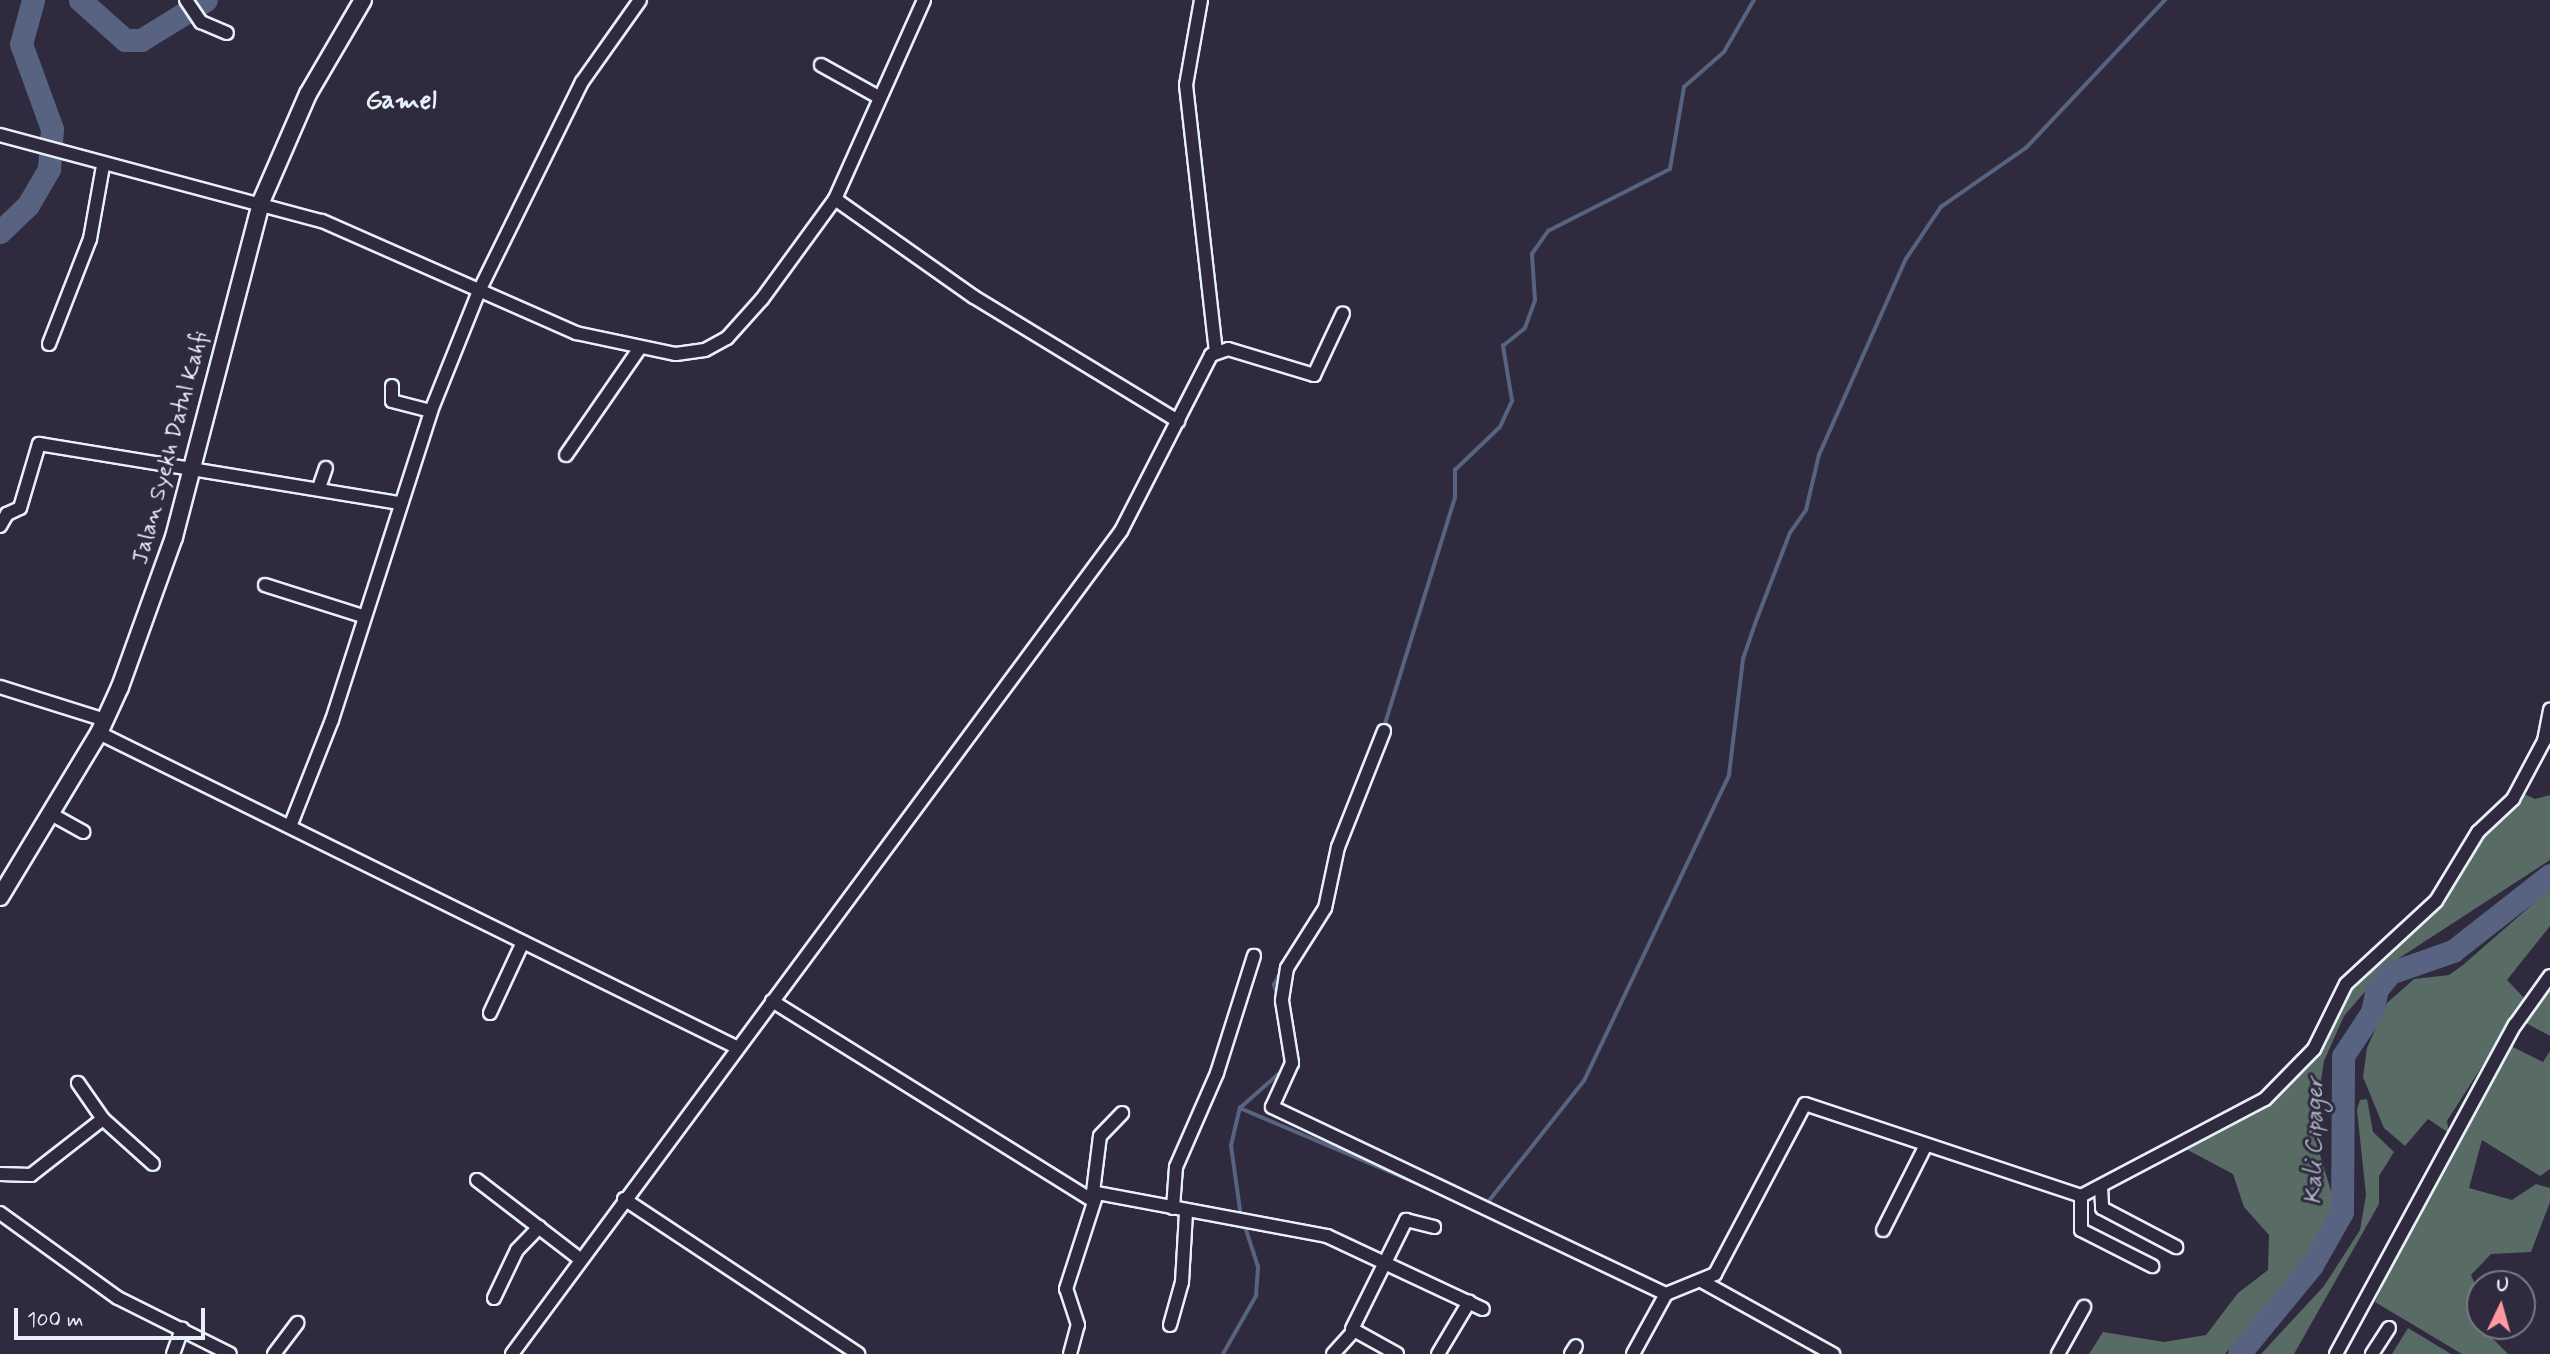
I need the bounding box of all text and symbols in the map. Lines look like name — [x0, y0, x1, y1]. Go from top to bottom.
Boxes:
district label: Gamel — [365, 86, 437, 118]
street label: Jalan Syekh Datul Kahfi — [126, 327, 216, 569]
water label: Kali Cipager — [2299, 1077, 2331, 1205]
north arrow — [2466, 1270, 2536, 1340]
text: U — [2495, 1273, 2510, 1299]
scale bar — [18, 1294, 208, 1338]
text: 100 m — [27, 1306, 83, 1334]

